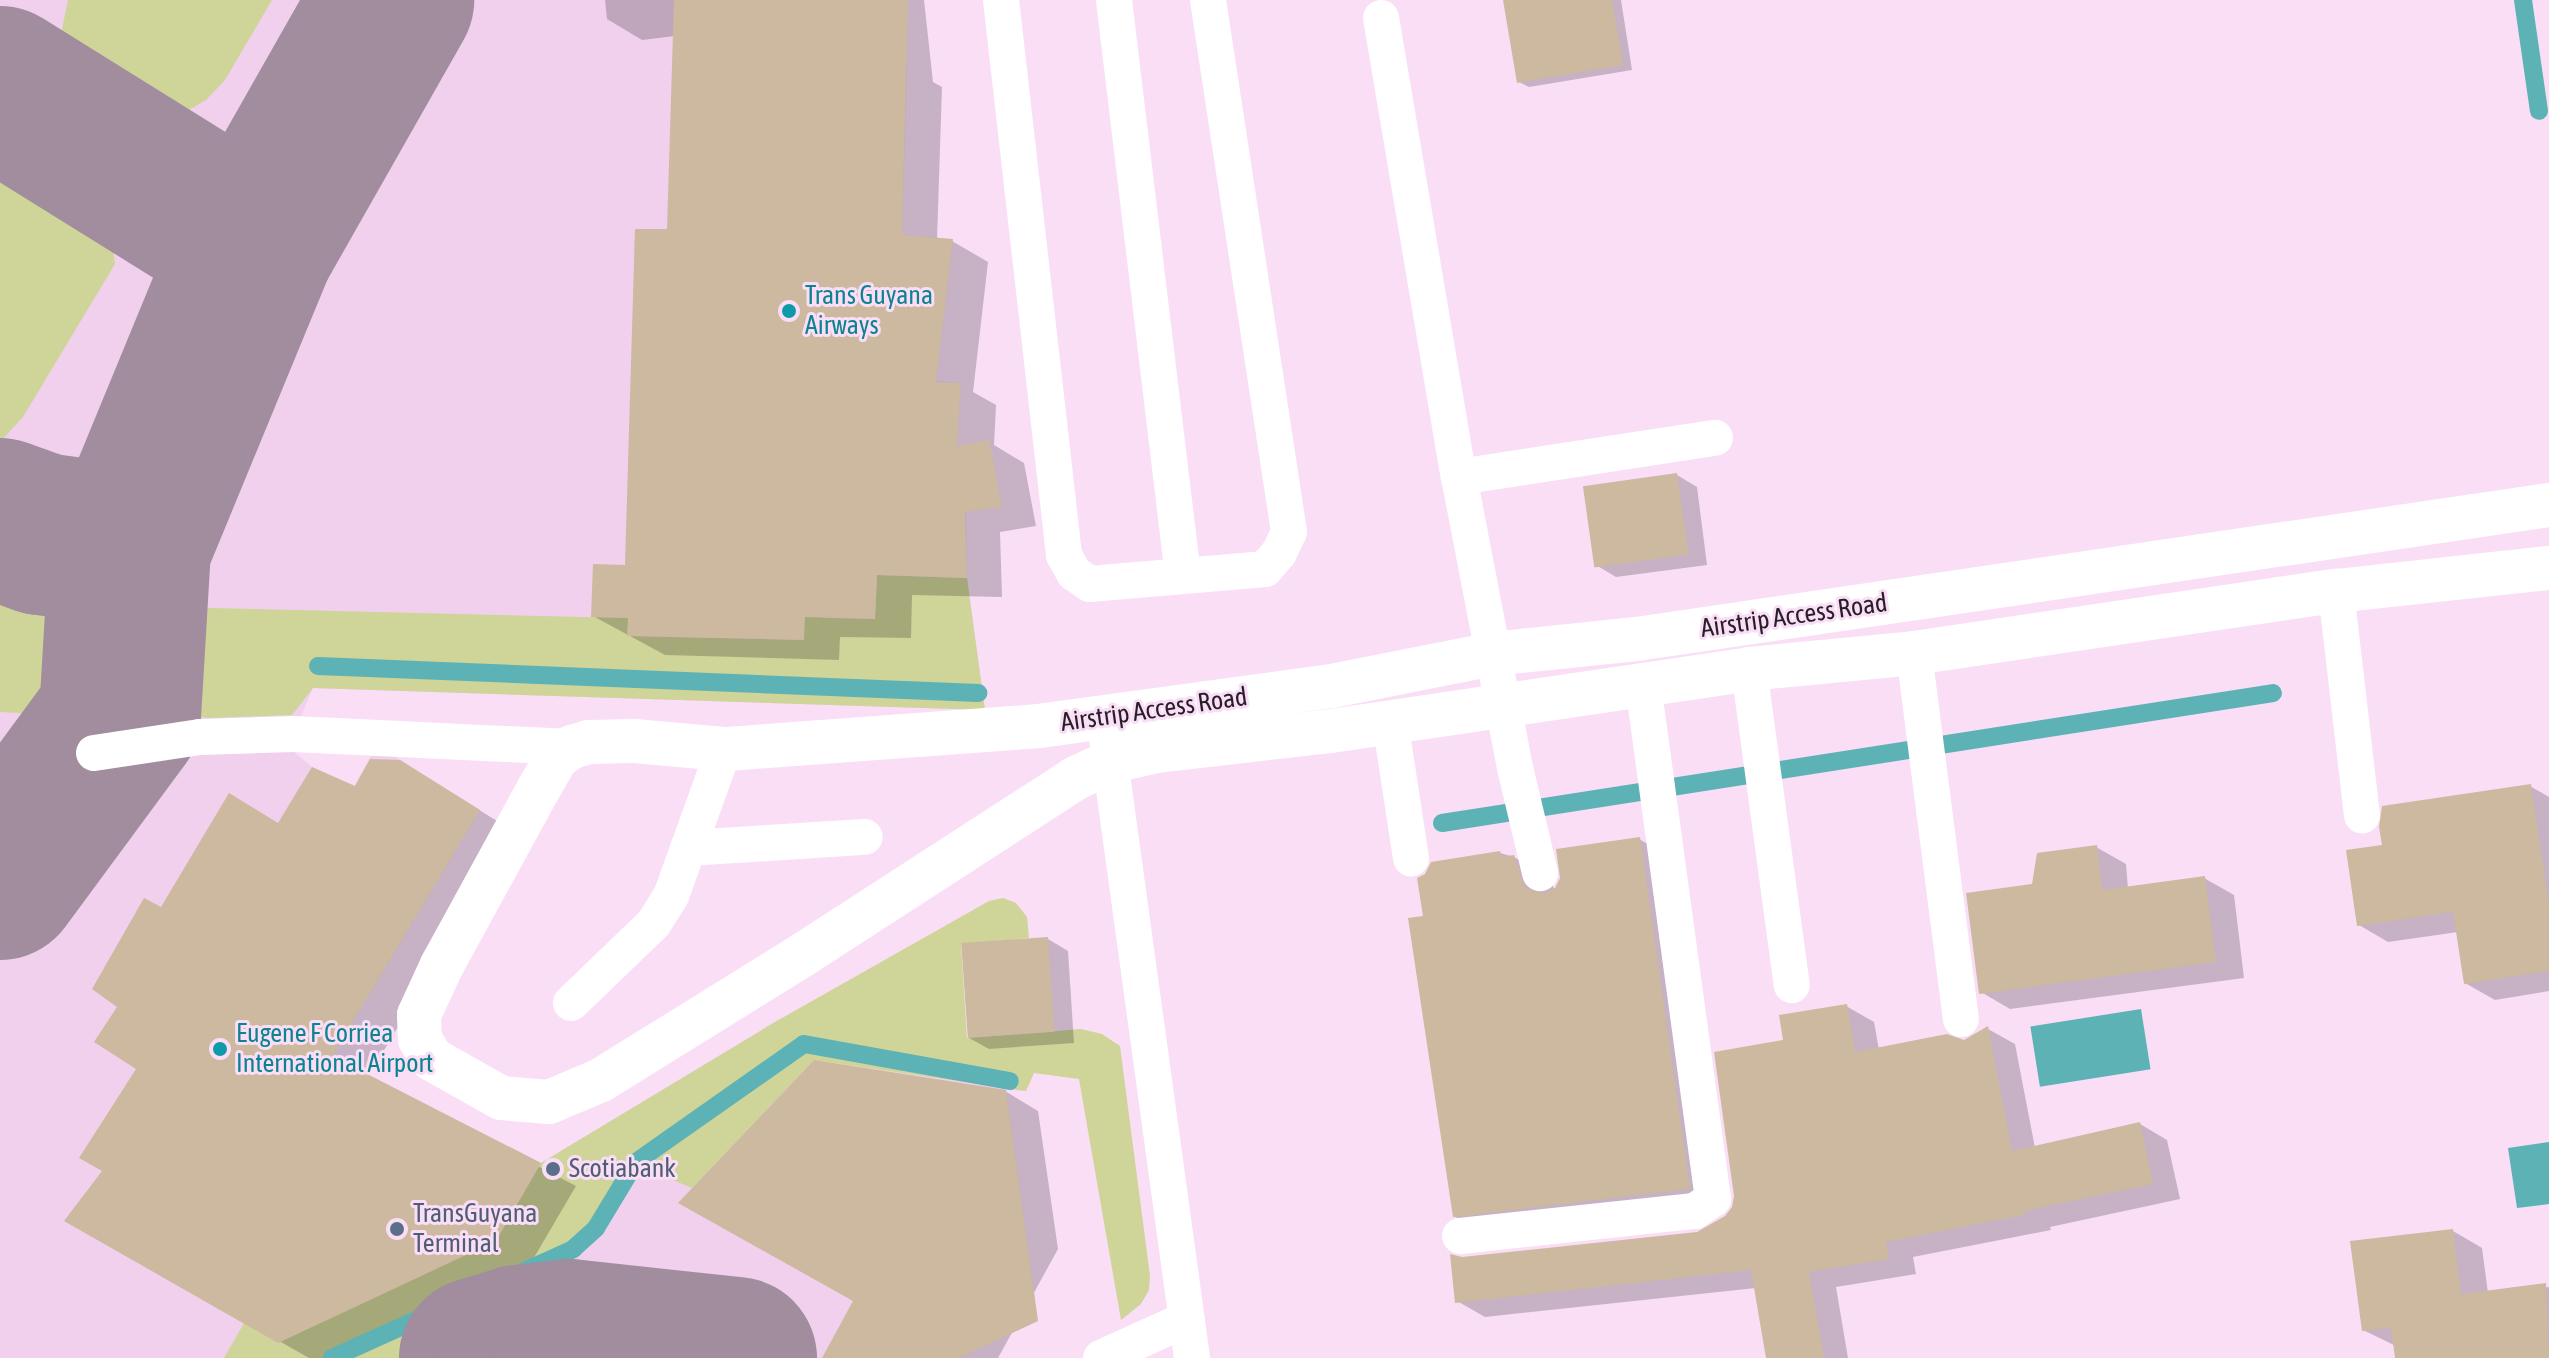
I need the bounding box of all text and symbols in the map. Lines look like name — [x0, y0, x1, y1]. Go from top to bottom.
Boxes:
place label: Trans Guyana Airways — [805, 280, 933, 342]
marker: Trans Guyana Airways — [780, 302, 798, 320]
street label: Airstrip Access Road — [1699, 587, 1889, 645]
street label: Airstrip Access Road — [1059, 681, 1249, 739]
place label: Eugene F Corriea International Airport — [236, 1018, 433, 1080]
marker: Eugene F Corriea International Airport — [211, 1040, 229, 1058]
place label: Scotiabank — [569, 1153, 676, 1185]
marker: Scotiabank — [544, 1160, 562, 1178]
place label: TransGuyana Terminal — [413, 1198, 537, 1260]
marker: TransGuyana Terminal — [388, 1220, 406, 1238]

